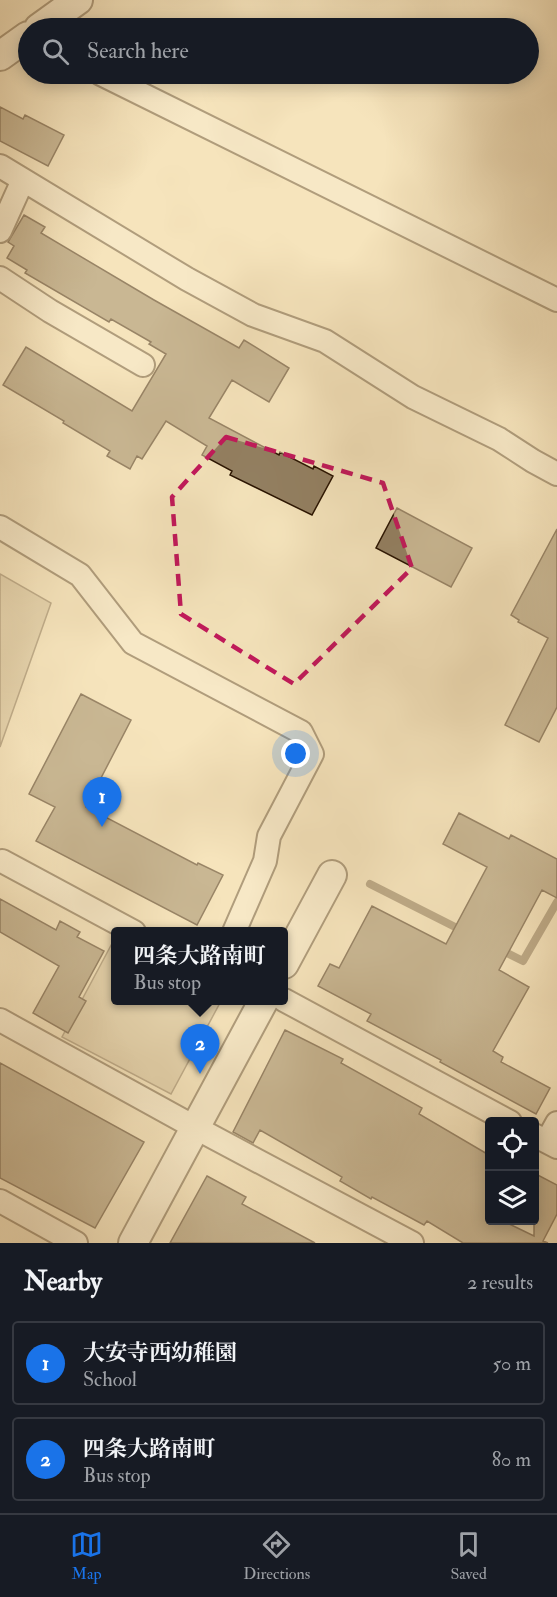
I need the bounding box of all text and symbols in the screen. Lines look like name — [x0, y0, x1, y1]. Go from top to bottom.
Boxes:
search box — [18, 18, 539, 84]
icon: search — [39, 35, 72, 68]
text: Search here — [87, 37, 189, 65]
your location — [281, 739, 310, 768]
pin: 1 — [82, 778, 122, 827]
popup — [111, 927, 288, 1005]
text: 四条大路南町 — [133, 942, 266, 970]
text: Bus stop — [133, 970, 201, 995]
pin: 2 — [180, 1024, 220, 1074]
map controls — [485, 1117, 539, 1225]
button: locate — [485, 1117, 539, 1171]
button: layers — [485, 1171, 539, 1225]
text: Nearby — [24, 1266, 102, 1298]
text: 2 results — [467, 1270, 533, 1295]
text: 大安寺西幼稚園 — [83, 1339, 237, 1367]
text: 1 — [42, 1351, 49, 1376]
text: 50 m — [492, 1351, 531, 1376]
text: School — [83, 1367, 137, 1392]
text: 四条大路南町 — [83, 1435, 215, 1463]
text: 2 — [40, 1447, 51, 1472]
text: 80 m — [492, 1447, 531, 1472]
text: Bus stop — [83, 1463, 151, 1488]
tab: Map — [70, 1528, 103, 1584]
tab: Directions — [243, 1528, 310, 1584]
tab: Saved — [450, 1528, 487, 1584]

